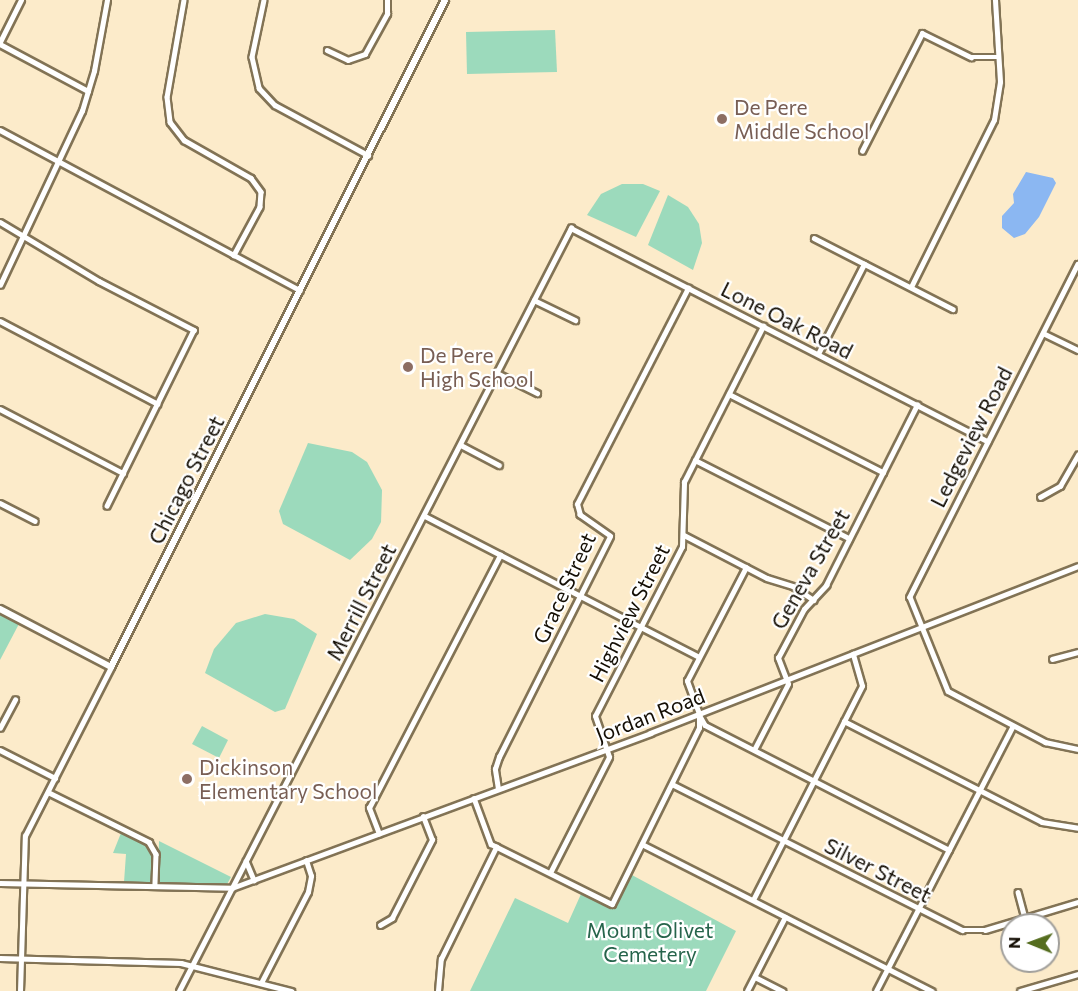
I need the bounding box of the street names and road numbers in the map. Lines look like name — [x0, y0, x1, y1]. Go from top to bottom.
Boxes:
street label: Lone Oak Road — [717, 276, 857, 364]
street label: Ledgeview Road — [925, 363, 1017, 511]
street label: Chicago Street — [143, 412, 229, 548]
street label: Geneva Street — [766, 505, 854, 633]
street label: Grace Street — [527, 529, 601, 647]
street label: Merrill Street — [321, 540, 401, 664]
street label: Highview Street — [583, 540, 675, 686]
street label: Jordan Road — [592, 683, 708, 747]
street label: Silver Street — [820, 832, 936, 908]

